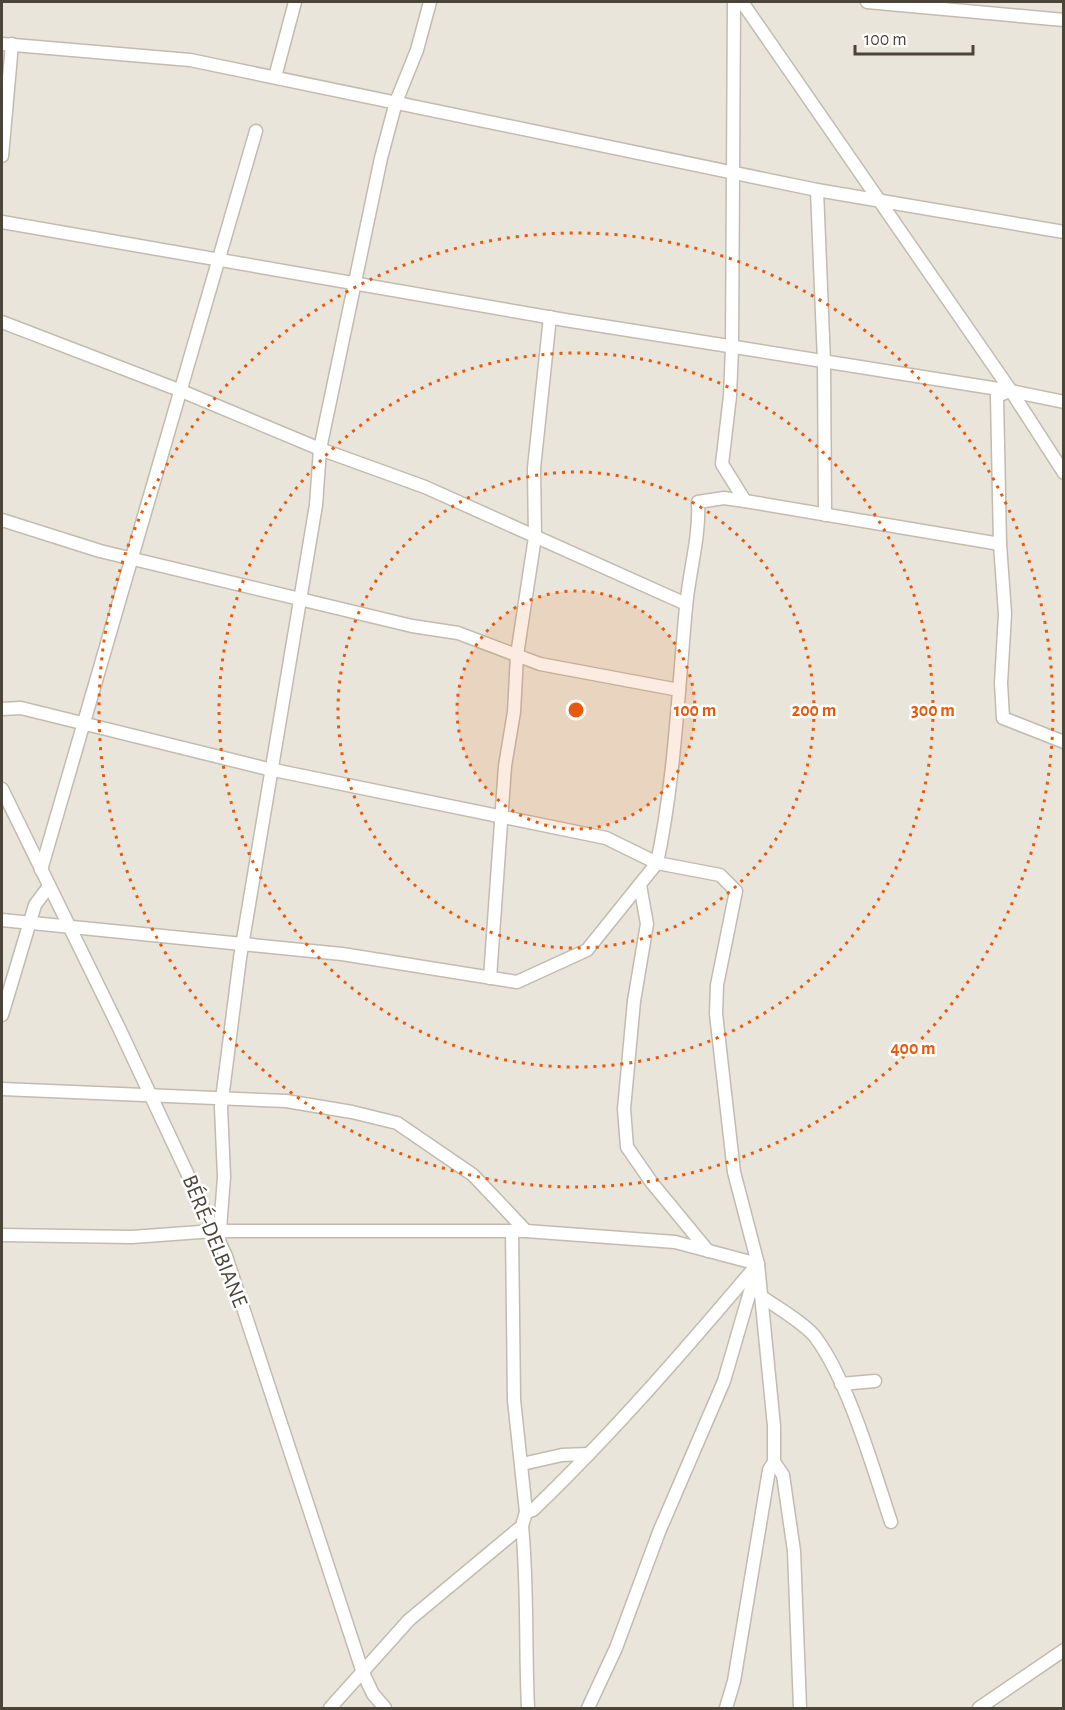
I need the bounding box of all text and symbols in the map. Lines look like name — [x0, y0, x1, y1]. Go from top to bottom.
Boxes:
scale bar — [855, 18, 974, 56]
text: 100 m — [864, 31, 907, 49]
centre of rings — [566, 700, 586, 720]
text: 100 m — [674, 702, 716, 720]
text: 200 m — [792, 702, 836, 720]
text: 300 m — [911, 702, 955, 720]
text: 400 m — [890, 1040, 936, 1058]
street label: BÉRÉ-DELBIANE — [178, 1171, 253, 1311]

